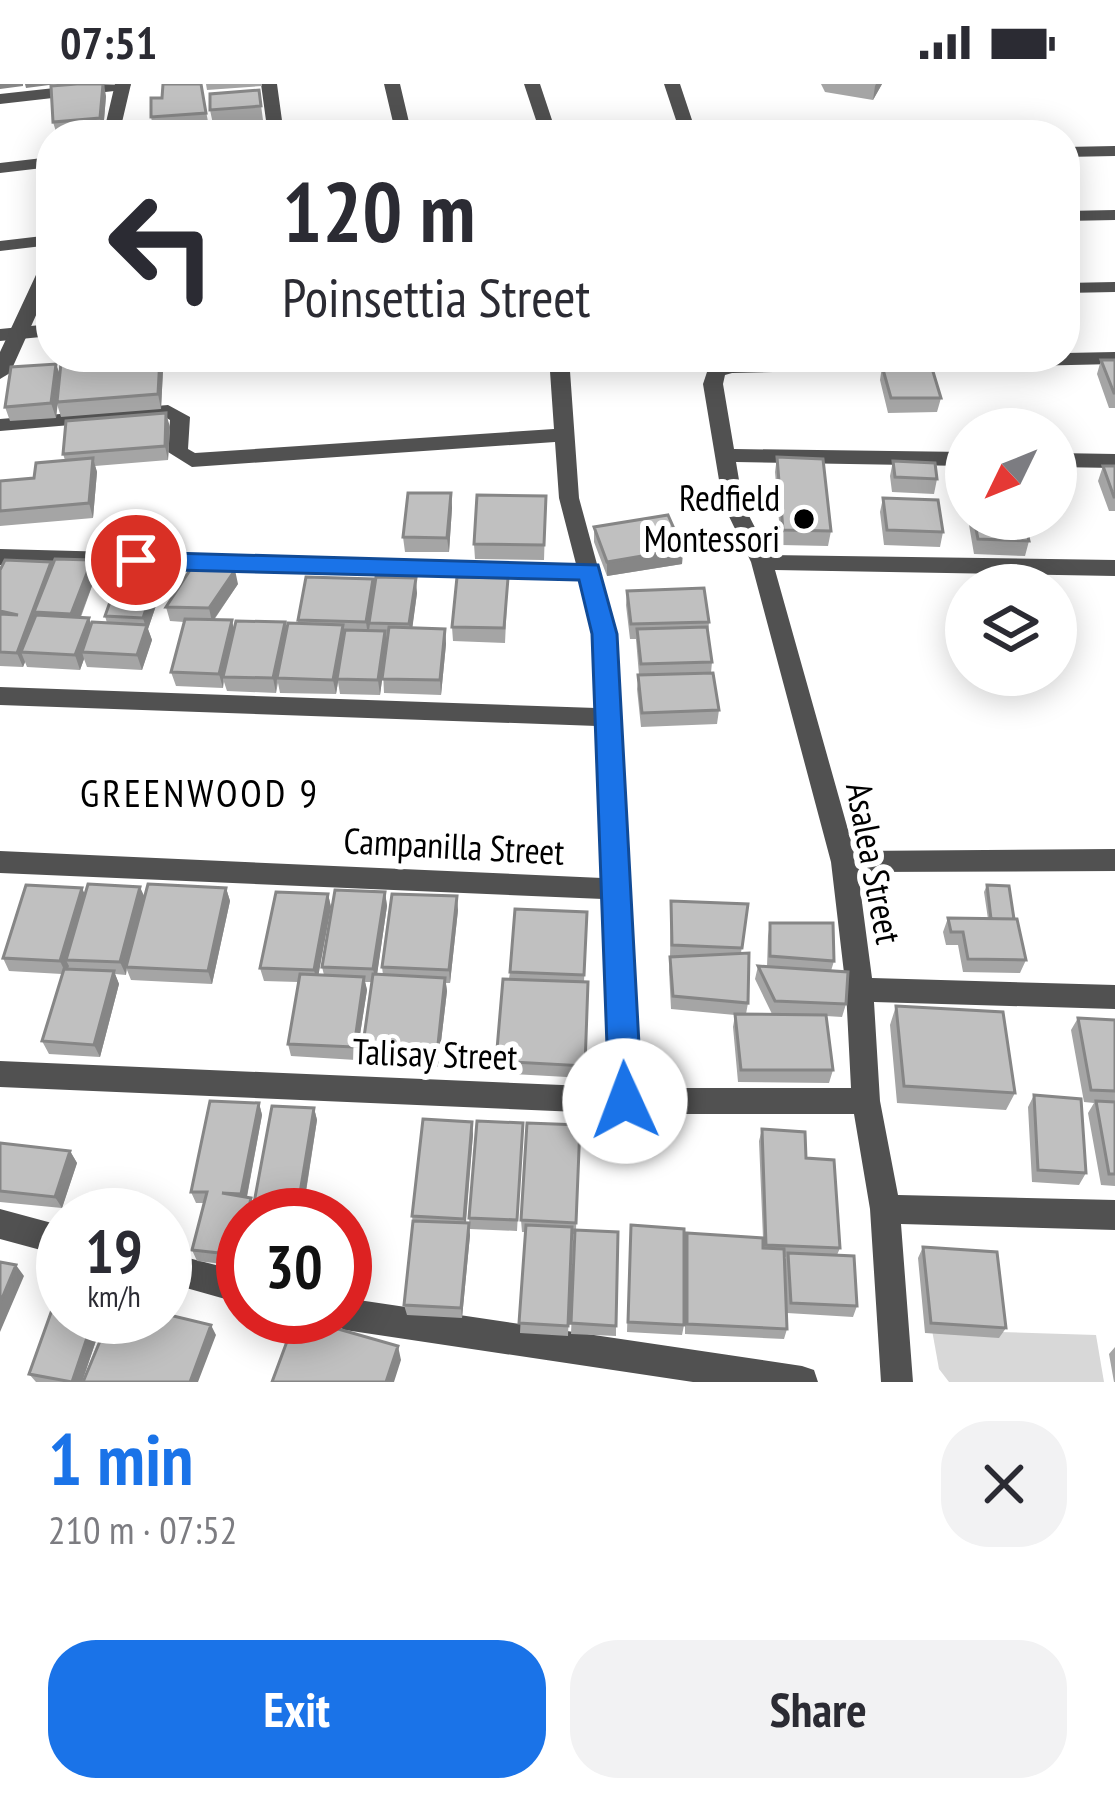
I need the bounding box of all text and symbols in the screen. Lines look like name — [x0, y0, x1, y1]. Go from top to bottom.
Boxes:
text: 07:51 — [60, 13, 157, 71]
text: 120 m — [282, 156, 475, 265]
icon: left — [84, 168, 240, 324]
text: Poinsettia Street — [282, 262, 590, 332]
north arrow — [945, 408, 1077, 540]
map controls — [945, 408, 1077, 696]
place label: Redfield Montessori — [644, 474, 780, 562]
marker: Redfield Montessori — [791, 506, 817, 532]
pin — [85, 509, 187, 611]
icon: arrive — [103, 527, 169, 593]
button: layers — [945, 564, 1077, 696]
district label: GREENWOOD 9 — [80, 767, 320, 818]
street label: Asalea Street — [836, 778, 913, 948]
street label: Campanilla Street — [343, 816, 566, 875]
street label: Talisay Street — [352, 1027, 518, 1080]
position arrow — [562, 1038, 688, 1164]
speed limit sign: 30 — [216, 1188, 372, 1344]
text: 19 — [85, 1212, 143, 1290]
text: km/h — [87, 1276, 141, 1315]
text: 1 min — [48, 1412, 193, 1505]
button: close — [941, 1421, 1067, 1547]
text: 210 m · 07:52 — [48, 1504, 237, 1555]
button: Exit — [48, 1640, 546, 1778]
button: Share — [570, 1640, 1067, 1778]

